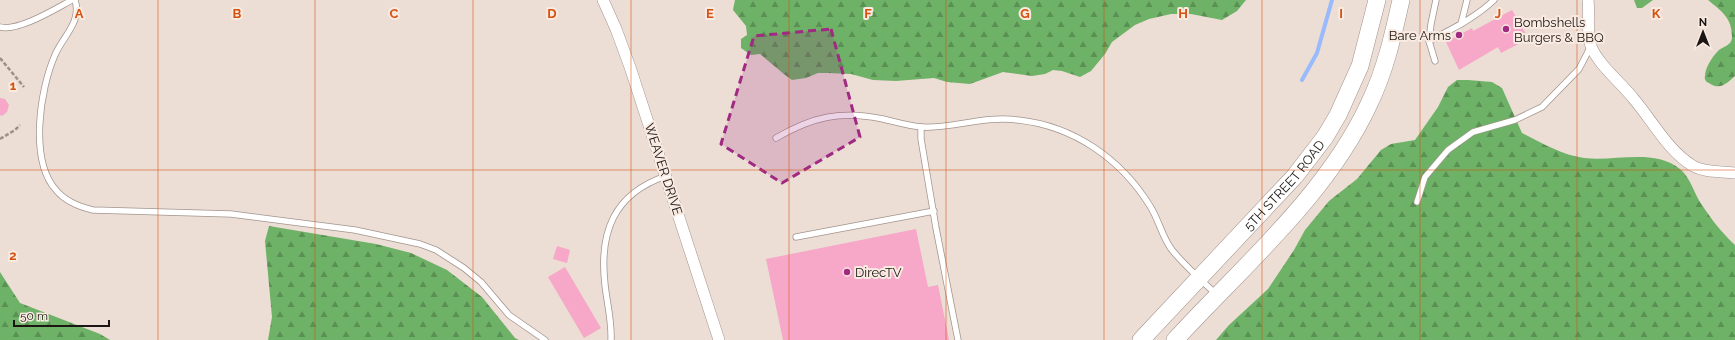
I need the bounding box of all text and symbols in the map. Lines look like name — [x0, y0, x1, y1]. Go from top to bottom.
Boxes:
text: A — [75, 6, 84, 21]
text: B — [233, 6, 242, 21]
text: C — [390, 6, 399, 21]
text: D — [547, 6, 557, 21]
text: E — [706, 6, 714, 21]
text: F — [864, 6, 872, 21]
text: G — [1020, 6, 1030, 21]
text: H — [1178, 6, 1188, 21]
text: I — [1339, 6, 1343, 21]
text: J — [1495, 6, 1501, 21]
text: K — [1652, 6, 1661, 21]
north arrow — [1683, 12, 1723, 52]
place label: Bombshells Burgers & BBQ — [1514, 15, 1604, 45]
text: N — [1699, 16, 1707, 29]
marker: Bombshells Burgers & BBQ — [1501, 24, 1511, 34]
place label: Bare Arms — [1389, 28, 1451, 43]
marker: Bare Arms — [1454, 30, 1464, 40]
text: 1 — [10, 78, 17, 93]
street label: WEAVER DRIVE — [642, 121, 685, 217]
street label: 5TH STREET ROAD — [1241, 137, 1328, 233]
text: 2 — [9, 248, 17, 263]
place label: DirecTV — [855, 265, 902, 280]
marker: DirecTV — [842, 267, 852, 277]
scale bar — [14, 302, 109, 328]
text: 50 m — [20, 309, 48, 323]

